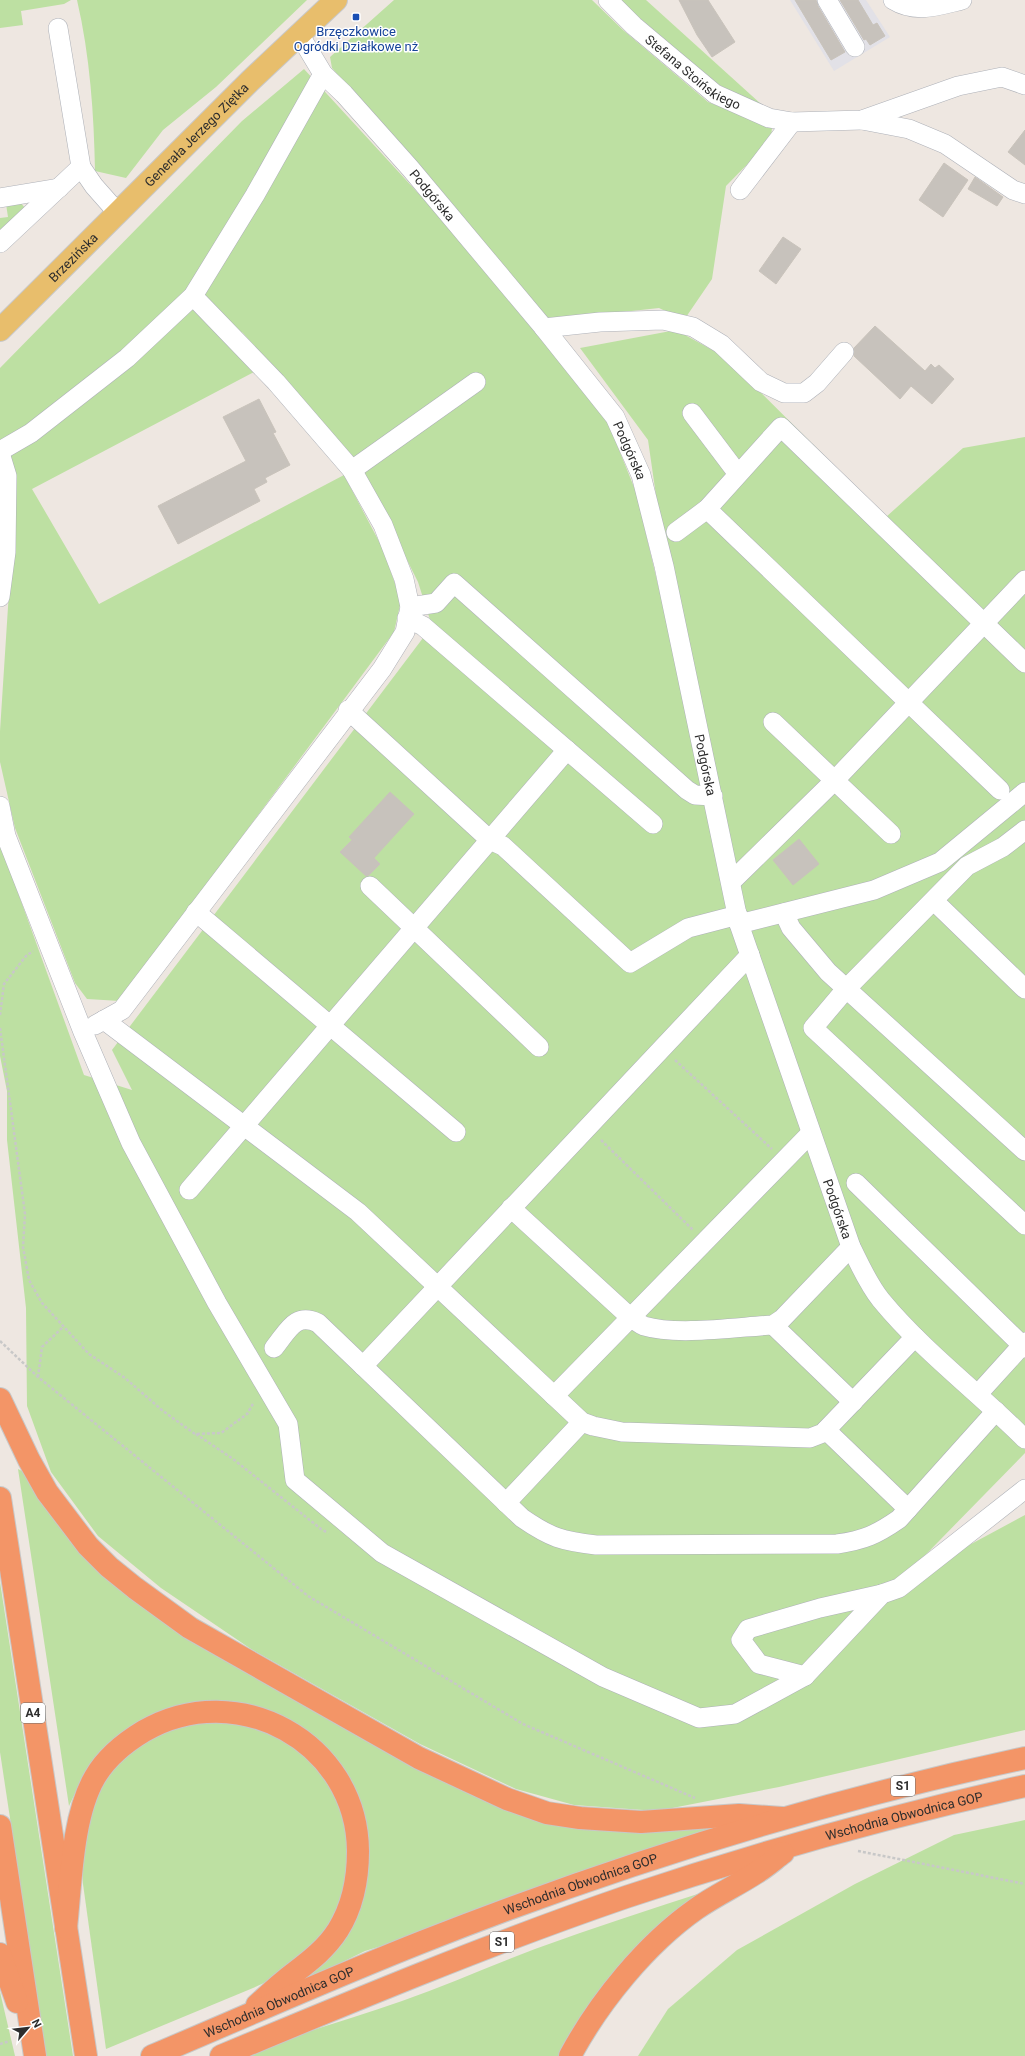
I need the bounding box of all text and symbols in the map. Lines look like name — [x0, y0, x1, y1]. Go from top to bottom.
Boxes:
marker: Brzęczkowice Ogródki Działkowe nż — [351, 12, 361, 22]
place label: Brzęczkowice Ogródki Działkowe nż — [294, 24, 419, 54]
street label: Stefana Stoińskiego — [642, 31, 743, 112]
street label: Generała Jerzego Ziętka — [141, 80, 251, 189]
street label: Podgórska — [407, 166, 458, 224]
street label: Brzezińska — [45, 230, 101, 285]
street label: Podgórska — [610, 419, 649, 481]
street label: Podgórska — [692, 733, 719, 797]
street label: Podgórska — [820, 1177, 855, 1241]
road number: A4 — [21, 1703, 45, 1723]
road number: S1 — [891, 1776, 915, 1796]
street label: Wschodnia Obwodnica GOP — [824, 1788, 984, 1843]
street label: Wschodnia Obwodnica GOP — [501, 1850, 659, 1918]
road number: S1 — [490, 1932, 514, 1952]
street label: Wschodnia Obwodnica GOP — [201, 1963, 356, 2041]
north arrow — [8, 2008, 48, 2048]
text: N — [29, 2017, 44, 2030]

